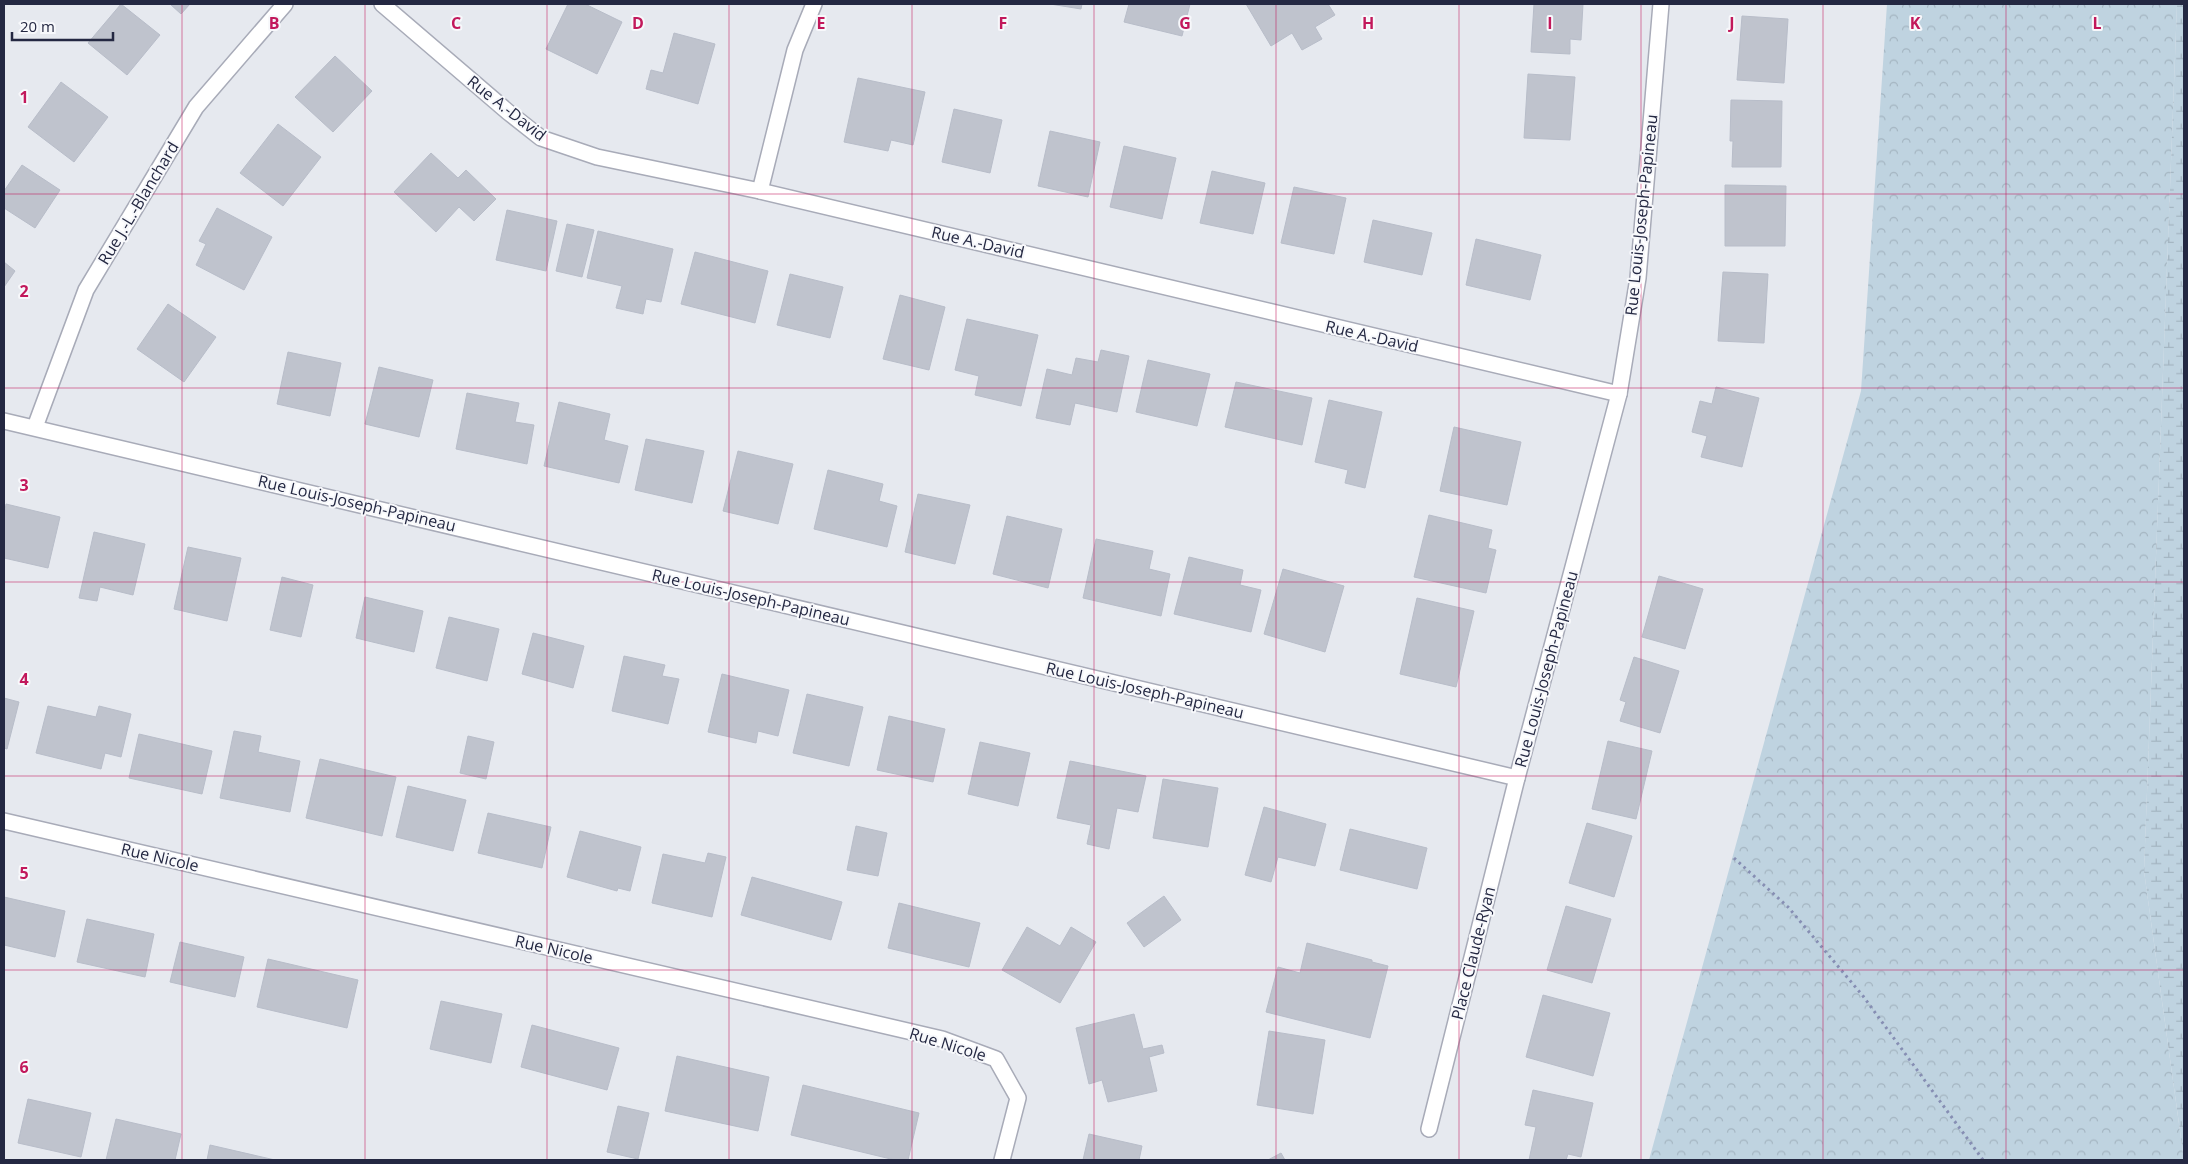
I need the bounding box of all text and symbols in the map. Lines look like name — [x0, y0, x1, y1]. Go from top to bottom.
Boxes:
scale bar — [12, 10, 114, 42]
text: B — [269, 12, 279, 34]
text: C — [451, 12, 461, 34]
text: D — [632, 12, 644, 34]
text: E — [817, 12, 826, 34]
text: F — [999, 12, 1007, 34]
text: G — [1179, 12, 1191, 34]
text: H — [1362, 12, 1374, 34]
text: I — [1547, 12, 1553, 34]
text: J — [1727, 12, 1735, 34]
text: K — [1910, 12, 1921, 34]
text: L — [2092, 12, 2102, 34]
text: 20 m — [20, 16, 55, 36]
street label: Rue A.-David — [463, 70, 551, 146]
text: 1 — [19, 86, 29, 108]
street label: Rue Louis-Joseph-Papineau — [1619, 113, 1663, 317]
street label: Rue J.-L.-Blanchard — [93, 137, 183, 269]
street label: Rue A.-David — [929, 221, 1027, 263]
text: 2 — [19, 280, 29, 302]
street label: Rue A.-David — [1323, 315, 1421, 357]
street label: Rue Louis-Joseph-Papineau — [256, 469, 458, 537]
text: 3 — [19, 474, 29, 496]
street label: Rue Louis-Joseph-Papineau — [650, 563, 852, 631]
street label: Rue Louis-Joseph-Papineau — [1509, 568, 1583, 770]
street label: Rue Louis-Joseph-Papineau — [1044, 656, 1246, 724]
text: 4 — [19, 668, 29, 690]
street label: Rue Nicole — [119, 837, 201, 877]
text: 5 — [19, 862, 29, 884]
street label: Place Claude-Ryan — [1446, 884, 1500, 1022]
street label: Rue Nicole — [513, 929, 595, 969]
street label: Rue Nicole — [907, 1022, 989, 1066]
text: 6 — [19, 1056, 29, 1078]

